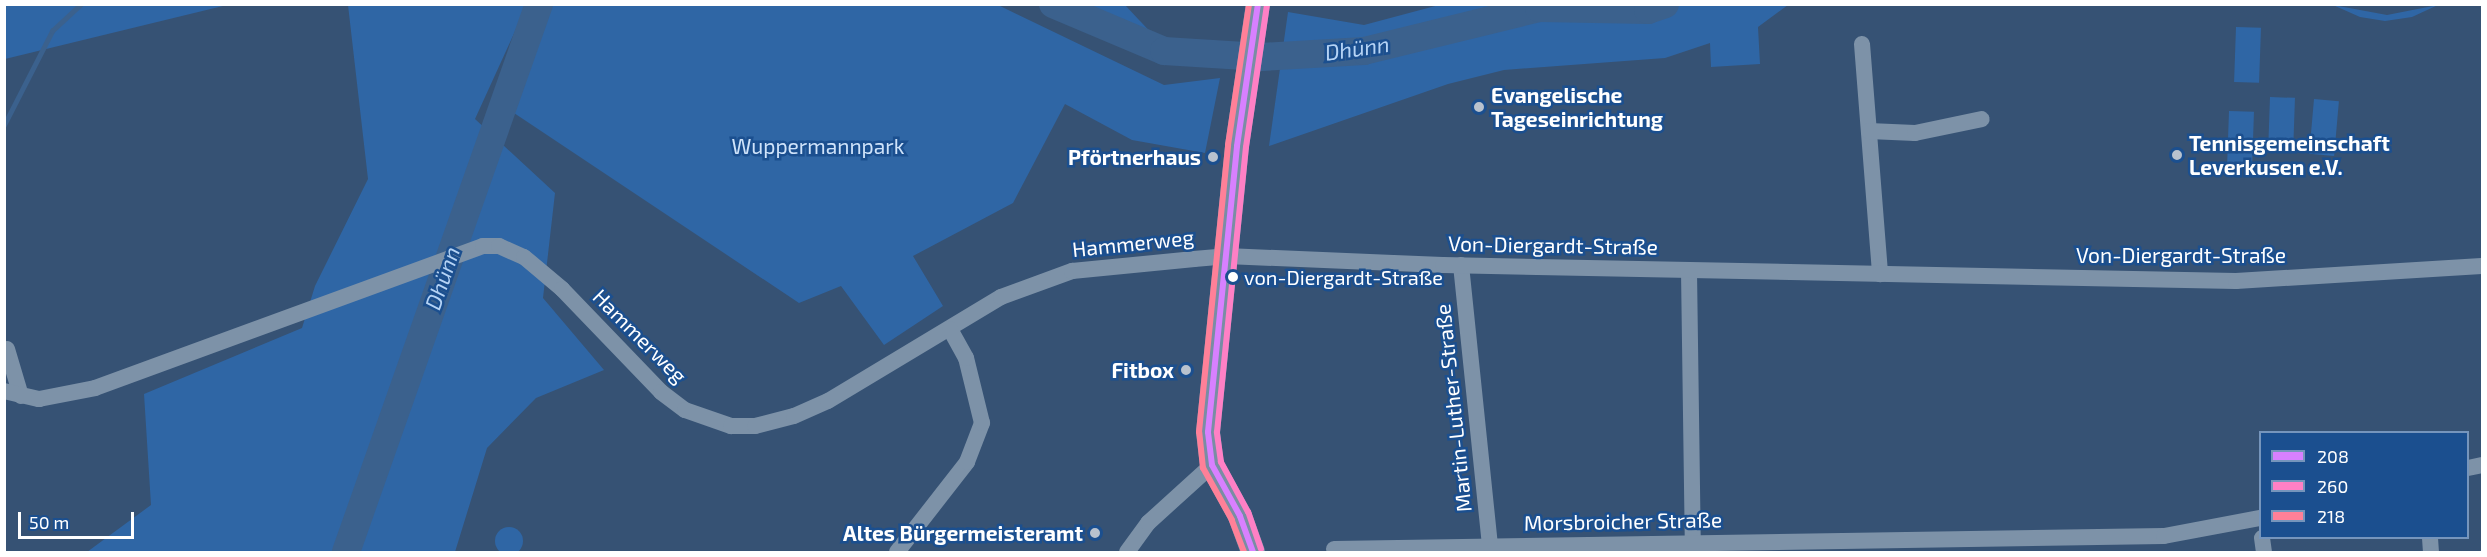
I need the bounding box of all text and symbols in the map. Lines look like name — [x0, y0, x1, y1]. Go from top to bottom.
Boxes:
water label: Dhünn — [1323, 30, 1391, 66]
place label: Evangelische Tageseinrichtung — [1491, 82, 1663, 132]
marker: Evangelische Tageseinrichtung — [1472, 100, 1486, 114]
place label: Tennisgemeinschaft Leverkusen e.V. — [2189, 130, 2390, 180]
park label: Wuppermannpark — [732, 133, 904, 159]
place label: Pförtnerhaus — [1068, 144, 1201, 170]
marker: Tennisgemeinschaft Leverkusen e.V. — [2170, 148, 2184, 162]
marker: Pförtnerhaus — [1206, 150, 1220, 164]
street label: Hammerweg — [1071, 224, 1195, 262]
street label: Von-Diergardt-Straße — [1448, 231, 1658, 259]
street label: Von-Diergardt-Straße — [2076, 242, 2286, 268]
water label: Dhünn — [419, 243, 465, 313]
place label: von-Diergardt-Straße — [1244, 265, 1443, 289]
marker: von-Diergardt-Straße — [1227, 271, 1239, 283]
street label: Hammerweg — [588, 284, 692, 388]
street label: Martin-Luther-Straße — [1430, 303, 1476, 513]
place label: Fitbox — [1111, 357, 1174, 383]
marker: Fitbox — [1179, 363, 1193, 377]
legend — [2259, 431, 2469, 539]
text: 208 — [2317, 445, 2349, 467]
text: 260 — [2317, 475, 2348, 497]
scale bar — [21, 500, 136, 538]
text: 218 — [2317, 505, 2345, 527]
street label: Morsbroicher Straße — [1523, 507, 1723, 535]
text: 50 m — [29, 511, 69, 533]
place label: Altes Bürgermeisteramt — [843, 520, 1083, 546]
marker: Altes Bürgermeisteramt — [1088, 526, 1102, 540]

